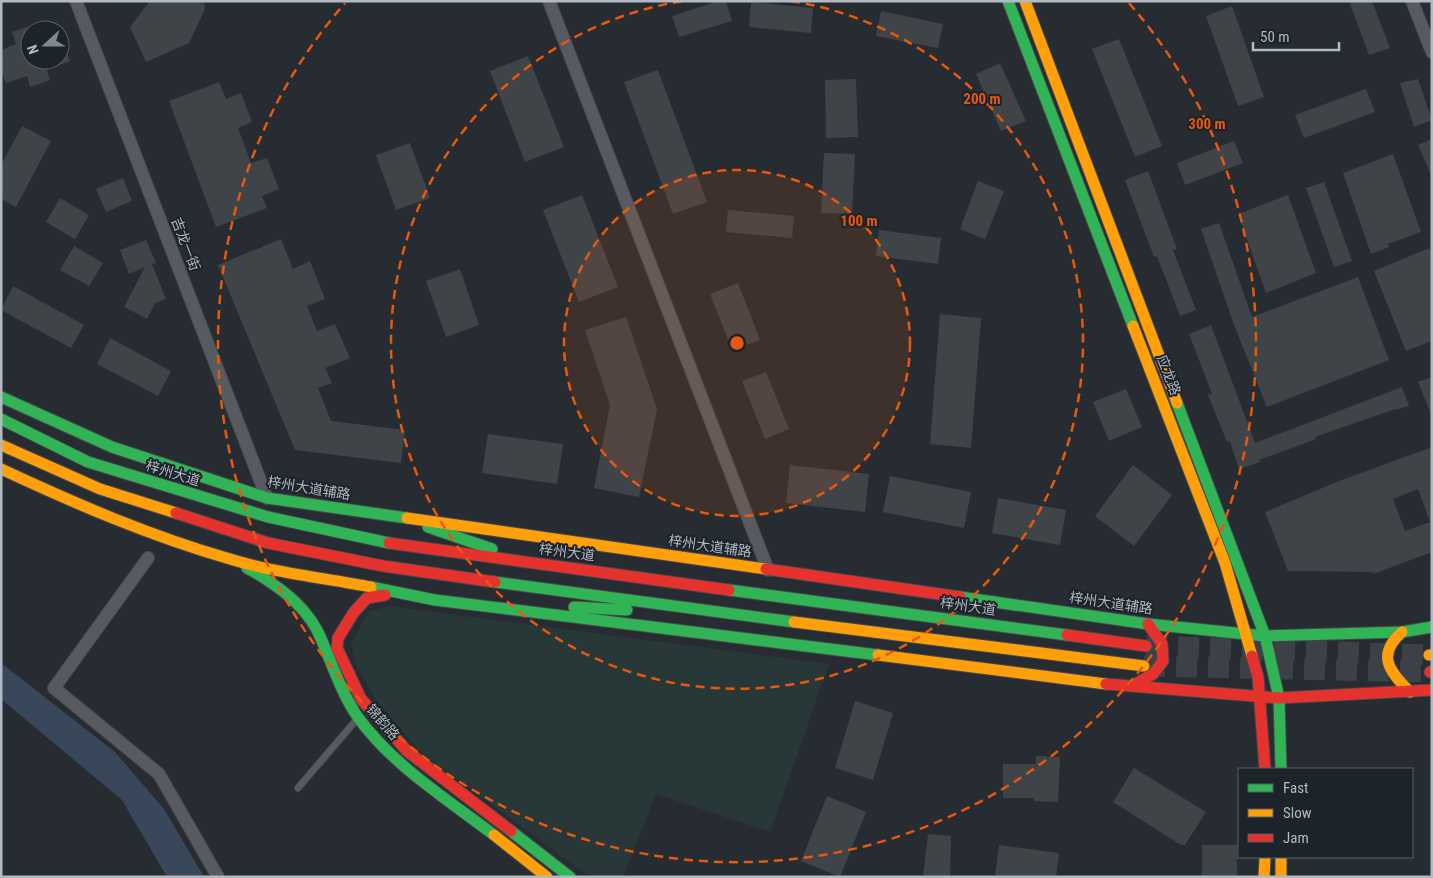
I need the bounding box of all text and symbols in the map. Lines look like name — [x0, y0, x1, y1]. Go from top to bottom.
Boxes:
north arrow — [20, 20, 70, 70]
scale bar — [1253, 20, 1339, 52]
text: 50 m — [1260, 28, 1290, 46]
text: N — [24, 43, 42, 57]
text: 200 m — [963, 90, 1001, 108]
text: 300 m — [1188, 115, 1226, 133]
text: 100 m — [840, 212, 878, 230]
street label: 吉龙一街 — [168, 215, 204, 273]
centre of rings — [728, 334, 746, 352]
street label: 应龙路 — [1154, 353, 1184, 397]
street label: 梓州大道 — [144, 457, 202, 489]
street label: 梓州大道辅路 — [266, 474, 352, 502]
street label: 梓州大道辅路 — [667, 532, 753, 560]
street label: 梓州大道 — [538, 541, 596, 563]
street label: 梓州大道辅路 — [1068, 589, 1154, 617]
street label: 梓州大道 — [939, 594, 997, 618]
street label: 锦韵路 — [363, 701, 403, 743]
legend — [1238, 768, 1413, 858]
text: Fast — [1283, 779, 1308, 797]
text: Slow — [1283, 804, 1312, 822]
text: Jam — [1283, 829, 1309, 847]

